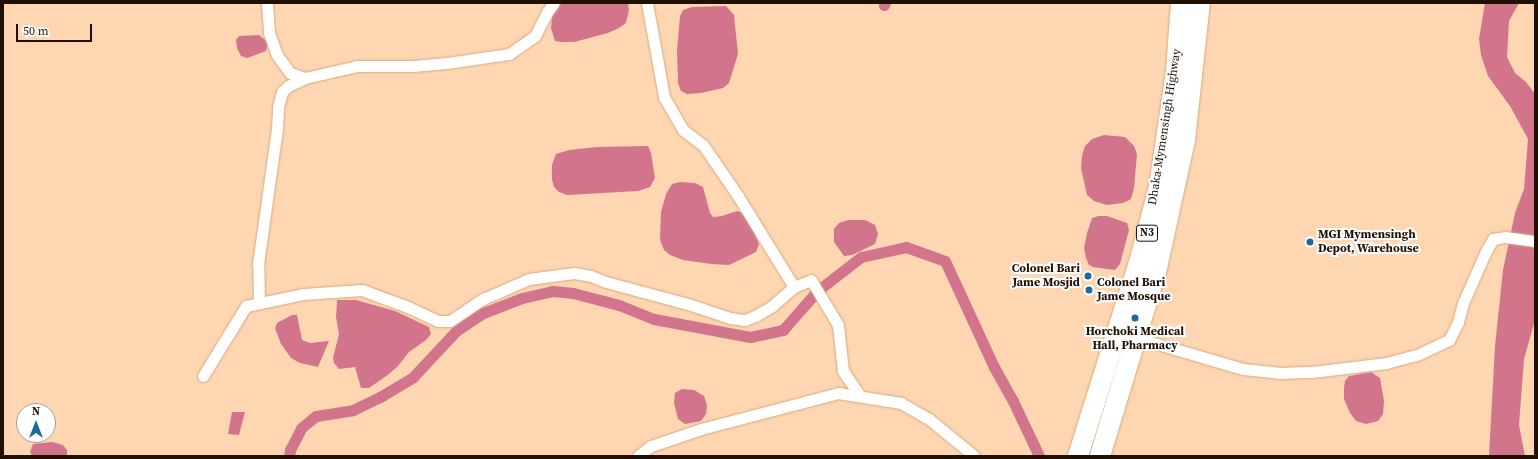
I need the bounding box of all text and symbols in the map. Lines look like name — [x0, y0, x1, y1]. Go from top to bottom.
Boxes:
scale bar — [18, 16, 94, 42]
text: 50 m — [23, 23, 49, 39]
street label: Dhaka-Mymensingh Highway — [1146, 48, 1184, 206]
road number: N3 — [1136, 224, 1158, 242]
place label: MGI Mymensingh Depot, Warehouse — [1318, 228, 1419, 256]
marker: MGI Mymensingh Depot, Warehouse — [1305, 237, 1315, 247]
place label: Colonel Bari Jame Mosjid — [1012, 262, 1080, 290]
marker: Colonel Bari Jame Mosjid — [1083, 271, 1093, 281]
place label: Colonel Bari Jame Mosque — [1097, 276, 1170, 304]
marker: Colonel Bari Jame Mosque — [1084, 285, 1094, 295]
marker: Horchoki Medical Hall, Pharmacy — [1130, 313, 1140, 323]
place label: Horchoki Medical Hall, Pharmacy — [1086, 325, 1184, 353]
north arrow — [16, 403, 56, 443]
text: N — [32, 404, 40, 419]

